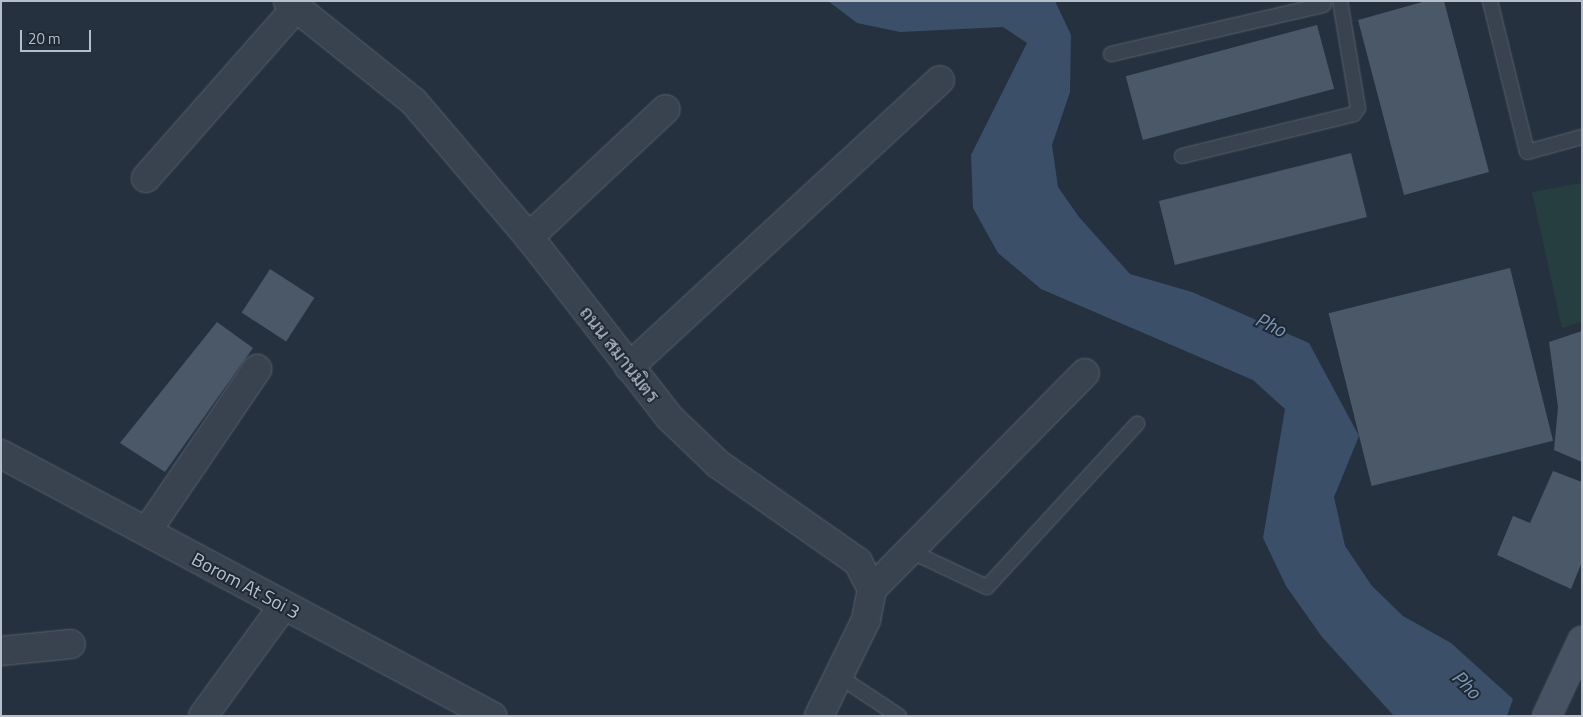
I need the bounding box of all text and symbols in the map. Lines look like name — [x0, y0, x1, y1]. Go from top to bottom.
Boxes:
scale bar — [22, 20, 94, 52]
text: 20 m — [28, 27, 61, 50]
street label: ถนน สมานมิตร — [575, 301, 665, 407]
water label: Pho — [1252, 307, 1290, 341]
street label: Borom At Soi 3 — [188, 547, 304, 623]
water label: Pho — [1448, 665, 1486, 703]

